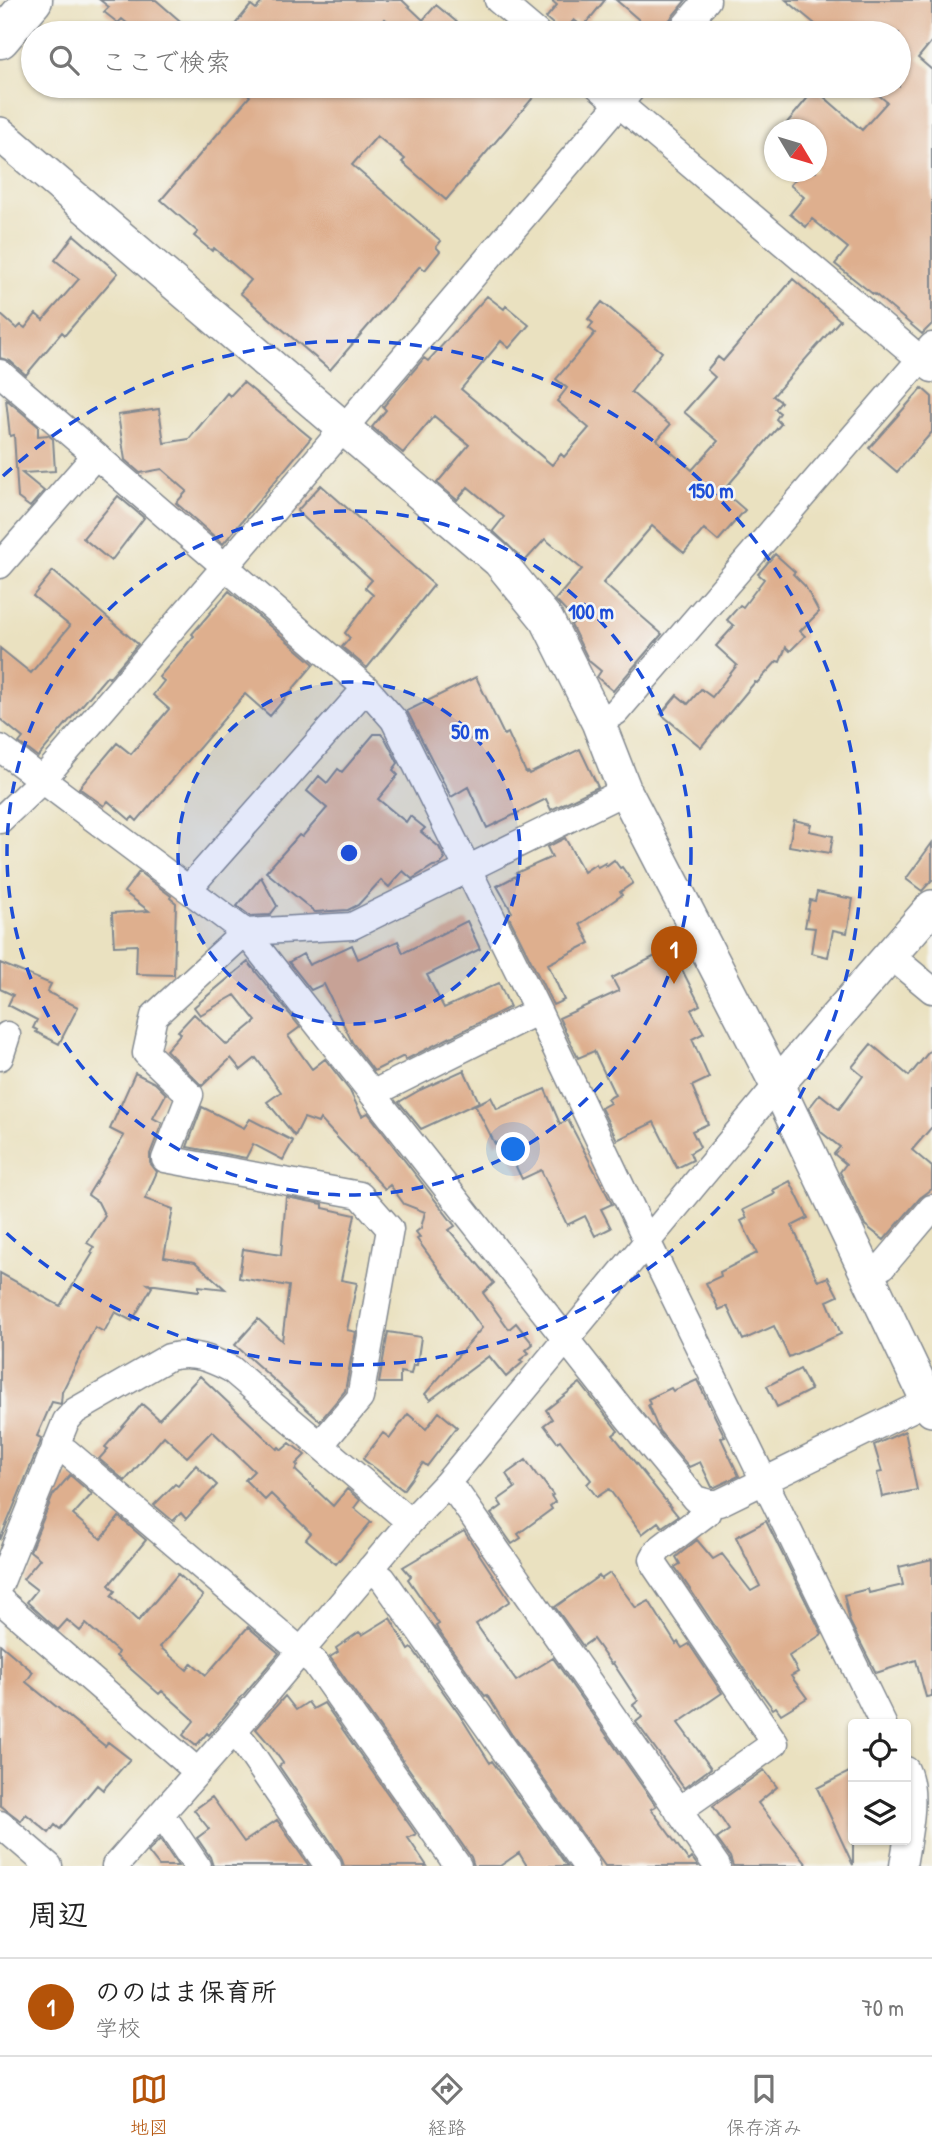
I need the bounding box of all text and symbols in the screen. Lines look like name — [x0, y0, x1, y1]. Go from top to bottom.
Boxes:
search box — [21, 21, 911, 98]
icon: search — [45, 41, 83, 79]
text: ここで検索 — [101, 44, 231, 79]
north arrow — [764, 119, 827, 182]
text: 150 m — [688, 476, 734, 505]
text: 100 m — [568, 597, 614, 626]
text: 50 m — [451, 717, 489, 746]
centre of rings — [337, 841, 361, 865]
pin: 1 — [651, 926, 697, 984]
your location — [496, 1132, 530, 1166]
map controls — [848, 1719, 911, 1845]
button: locate — [848, 1719, 911, 1782]
button: layers — [848, 1782, 911, 1845]
text: 周辺 — [28, 1894, 88, 1934]
text: ののはま保育所 — [95, 1974, 277, 2009]
text: 1 — [47, 1992, 55, 2023]
text: 70 m — [861, 1992, 904, 2023]
text: 学校 — [95, 2012, 141, 2043]
tab: 地図 — [130, 2070, 168, 2140]
tab: 経路 — [428, 2070, 466, 2140]
tab: 保存済み — [726, 2070, 802, 2140]

